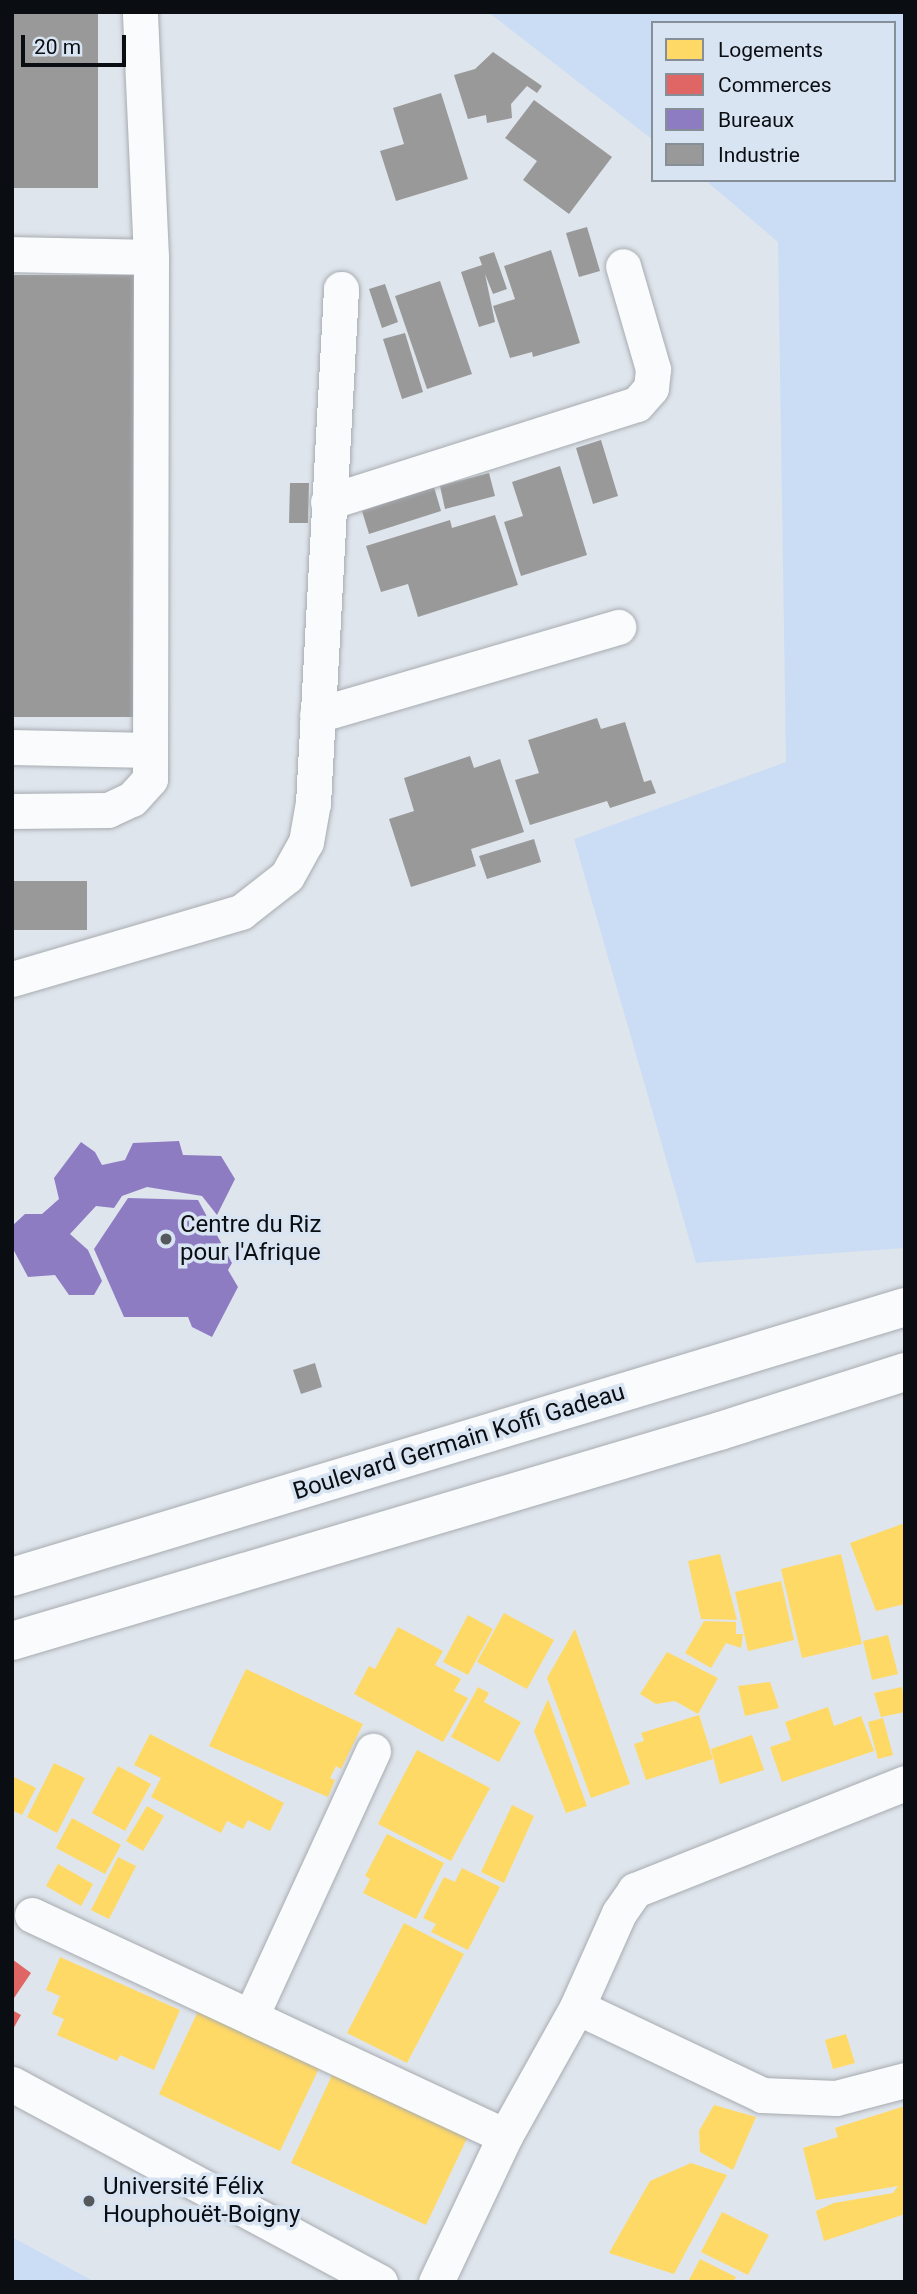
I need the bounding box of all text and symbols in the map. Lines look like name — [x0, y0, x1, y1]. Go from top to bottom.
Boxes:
scale bar — [24, 21, 130, 65]
legend — [651, 21, 896, 182]
text: 20 m — [34, 35, 81, 59]
text: Logements — [718, 38, 823, 62]
text: Commerces — [718, 73, 832, 97]
text: Bureaux — [718, 108, 794, 132]
text: Industrie — [718, 143, 800, 167]
place label: Centre du Riz pour l'Afrique — [180, 1211, 321, 1267]
marker: Centre du Riz pour l'Afrique — [158, 1231, 174, 1247]
street label: Boulevard Germain Koffi Gadeau — [290, 1378, 628, 1506]
place label: Université Félix Houphouët-Boigny — [103, 2173, 300, 2229]
marker: Université Félix Houphouët-Boigny — [81, 2193, 97, 2209]

